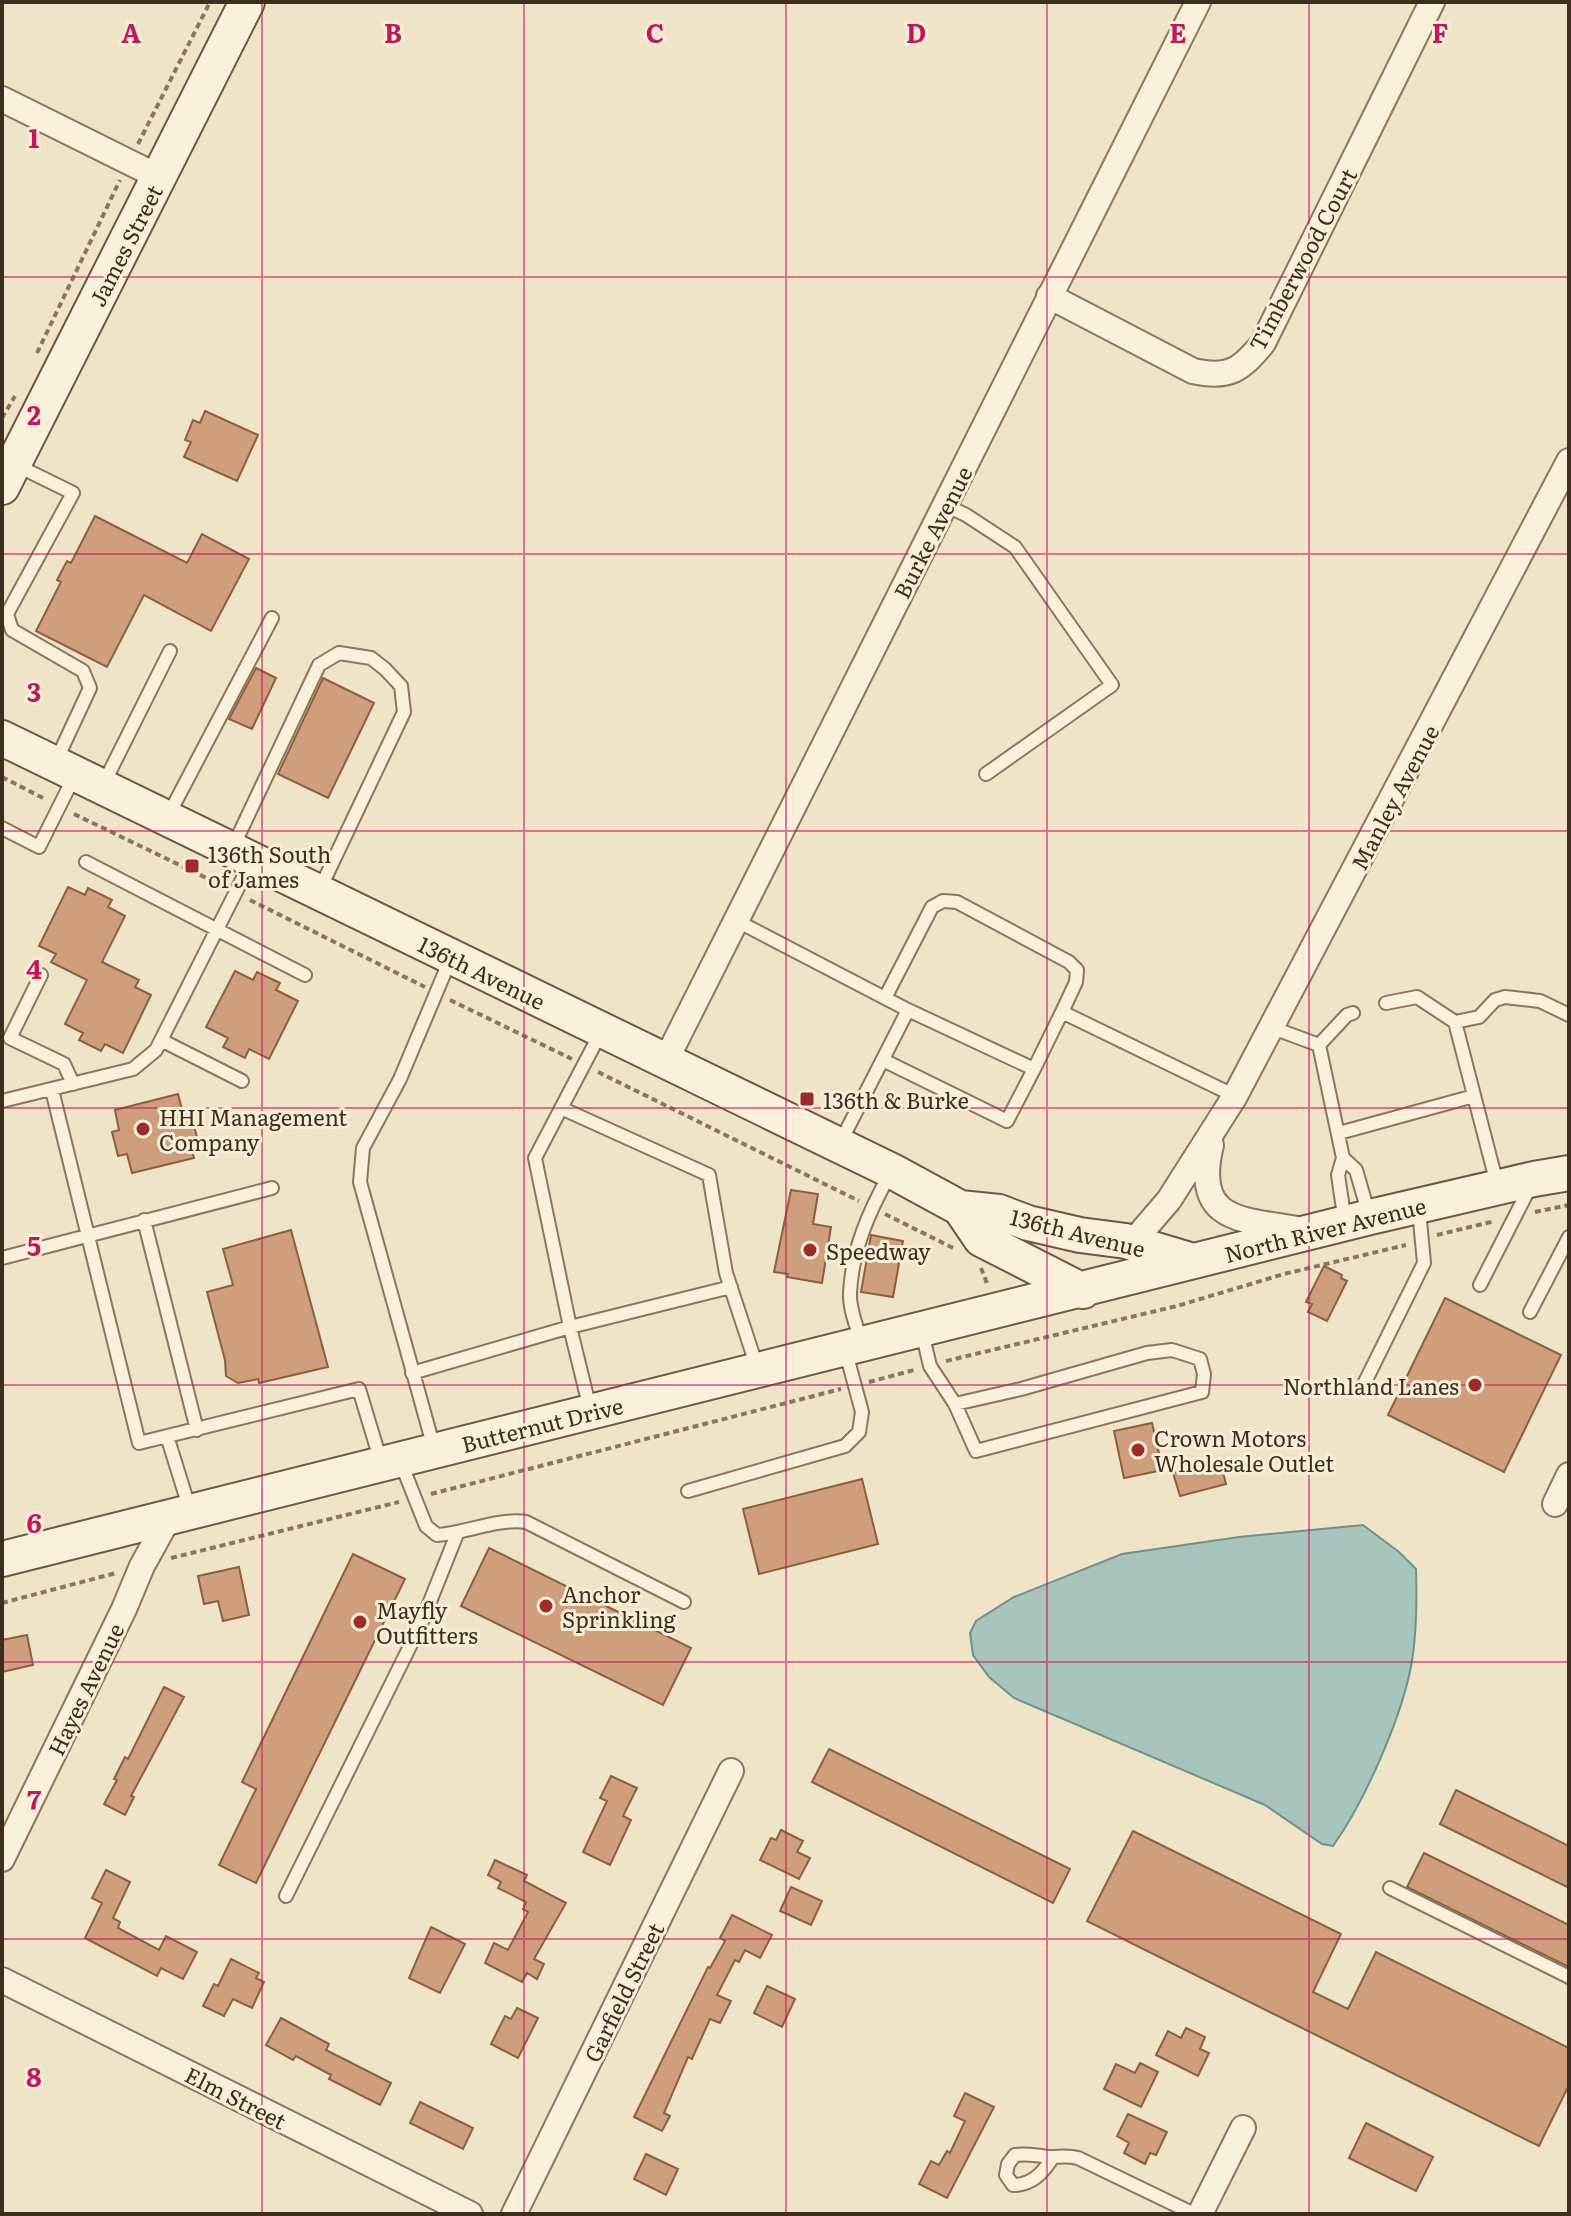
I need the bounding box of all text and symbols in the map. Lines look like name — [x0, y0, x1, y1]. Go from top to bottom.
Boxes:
text: A — [121, 12, 141, 51]
text: B — [384, 12, 402, 51]
text: C — [646, 12, 664, 51]
text: D — [906, 12, 926, 51]
text: E — [1169, 12, 1187, 51]
text: F — [1432, 12, 1448, 51]
text: 1 — [29, 117, 40, 156]
street label: Timberwood Court — [1240, 162, 1364, 356]
street label: James Street — [80, 178, 170, 312]
text: 2 — [27, 394, 41, 433]
street label: Burke Avenue — [884, 460, 980, 604]
text: 3 — [27, 671, 41, 710]
street label: Manley Avenue — [1342, 718, 1446, 876]
place label: 136th South of James — [208, 837, 331, 895]
marker: 136th South of James — [183, 857, 201, 875]
street label: 136th Avenue — [413, 927, 551, 1017]
text: 4 — [26, 948, 42, 987]
place label: 136th & Burke — [823, 1083, 969, 1116]
marker: 136th & Burke — [798, 1090, 816, 1108]
place label: HHI Management Company — [159, 1100, 347, 1158]
marker: HHI Management Company — [134, 1120, 152, 1138]
street label: North River Avenue — [1221, 1188, 1429, 1270]
street label: 136th Avenue — [1007, 1199, 1149, 1265]
text: 5 — [27, 1225, 41, 1264]
place label: Speedway — [826, 1234, 931, 1267]
marker: Speedway — [801, 1241, 819, 1259]
place label: Northland Lanes — [1283, 1369, 1459, 1402]
marker: Northland Lanes — [1466, 1376, 1484, 1394]
street label: Butternut Drive — [458, 1388, 626, 1460]
place label: Crown Motors Wholesale Outlet — [1154, 1421, 1334, 1479]
marker: Crown Motors Wholesale Outlet — [1129, 1441, 1147, 1459]
text: 6 — [26, 1502, 42, 1541]
place label: Anchor Sprinkling — [562, 1577, 676, 1635]
place label: Mayfly Outfitters — [376, 1593, 478, 1651]
marker: Anchor Sprinkling — [537, 1597, 555, 1615]
marker: Mayfly Outfitters — [351, 1613, 369, 1631]
street label: Hayes Avenue — [39, 1617, 131, 1761]
text: 7 — [27, 1779, 41, 1818]
street label: Garfield Street — [575, 1916, 671, 2067]
text: 8 — [26, 2056, 42, 2095]
street label: Elm Street — [180, 2057, 293, 2137]

